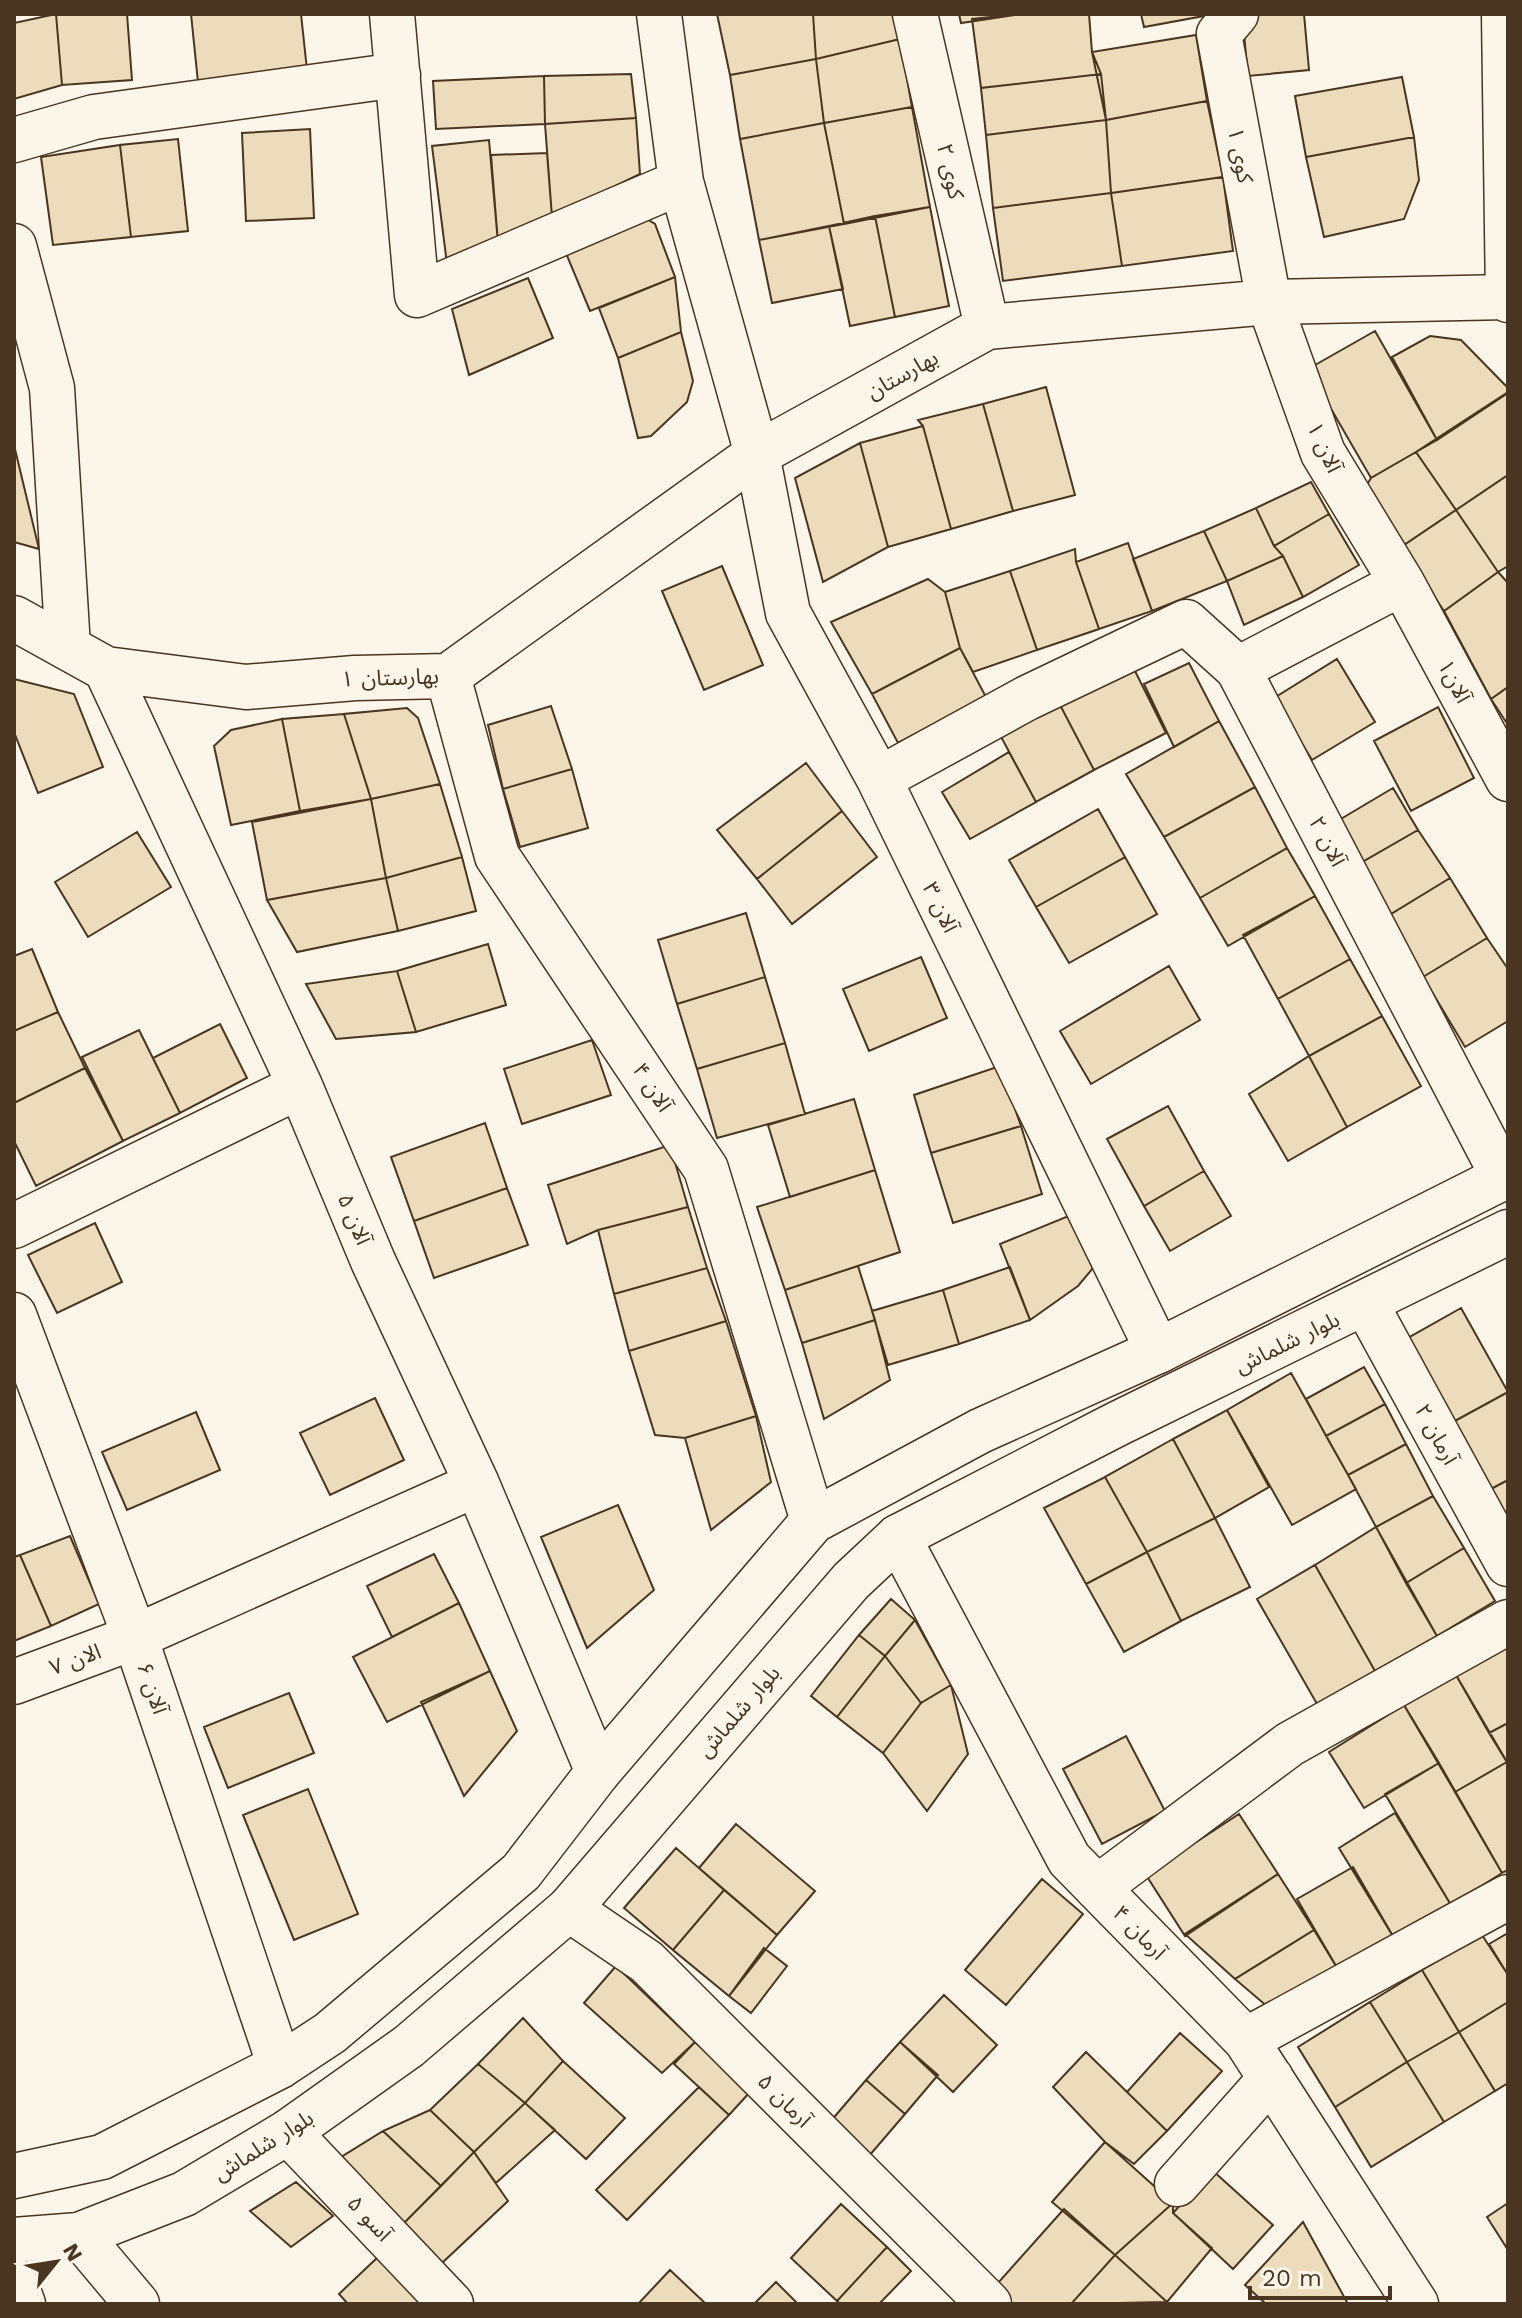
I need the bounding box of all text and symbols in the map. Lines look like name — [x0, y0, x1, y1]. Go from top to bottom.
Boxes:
street label: کوی ۱ — [1223, 125, 1258, 186]
street label: کوی ۲ — [932, 141, 969, 202]
street label: بهارستان — [862, 345, 943, 405]
street label: آلان ۱ — [1302, 418, 1348, 478]
street label: آلان۱ — [1433, 655, 1477, 709]
street label: بهارستان ۱ — [341, 663, 439, 693]
street label: آلان ۲ — [1304, 812, 1352, 872]
street label: آلان ۳ — [918, 878, 964, 938]
street label: آلان ۴ — [628, 1058, 678, 1118]
street label: آلان ۵ — [333, 1190, 377, 1250]
street label: بلوار شلماش — [1231, 1306, 1344, 1379]
street label: آرمان ۲ — [1409, 1400, 1464, 1471]
street label: الان ۷ — [46, 1639, 104, 1680]
street label: آلان ۶ — [132, 1659, 174, 1719]
street label: بلوار شلماش — [692, 1660, 786, 1763]
street label: آرمان ۴ — [1107, 1900, 1172, 1966]
street label: آرمان ۵ — [752, 2068, 818, 2134]
street label: بلوار شلماش — [209, 2105, 318, 2187]
street label: آسو ۵ — [342, 2190, 398, 2247]
north arrow — [16, 2222, 96, 2302]
text: N — [58, 2239, 88, 2266]
scale bar — [1250, 2250, 1390, 2300]
text: 20 m — [1262, 2264, 1322, 2292]

